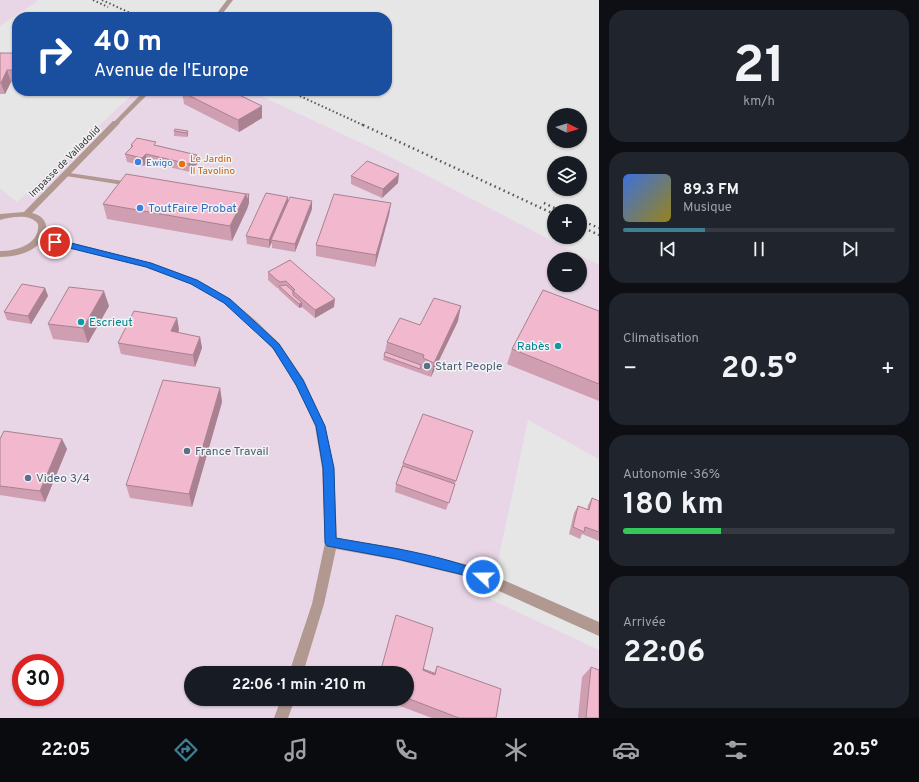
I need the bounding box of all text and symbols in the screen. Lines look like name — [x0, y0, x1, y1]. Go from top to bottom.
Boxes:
text: 40 m — [94, 25, 162, 61]
icon: right — [28, 28, 80, 80]
text: 21 — [733, 35, 785, 101]
text: Avenue de l'Europe — [94, 60, 249, 83]
text: km/h — [743, 94, 775, 110]
north arrow — [547, 108, 587, 148]
map controls — [547, 108, 587, 292]
street label: Impasse de Valladolid — [26, 123, 104, 201]
place label: Le Jardin Il Tavolino — [190, 153, 235, 178]
button: layers — [547, 156, 587, 196]
marker: Ewigo — [133, 157, 143, 167]
place label: Ewigo — [146, 157, 173, 170]
marker: Le Jardin Il Tavolino — [177, 159, 187, 169]
text: 89.3 FM — [683, 181, 739, 200]
text: Musique — [683, 200, 732, 216]
place label: ToutFaire Probat — [148, 201, 237, 217]
marker: ToutFaire Probat — [135, 203, 145, 213]
button: + — [547, 204, 587, 244]
pin — [38, 225, 72, 259]
icon: arrive — [44, 231, 66, 253]
icon: previous — [657, 238, 679, 260]
icon: pause — [748, 238, 770, 260]
icon: next — [839, 238, 861, 260]
button: − — [547, 252, 587, 292]
place label: Escrieut — [89, 315, 133, 331]
marker: Escrieut — [76, 317, 86, 327]
text: Climatisation — [623, 331, 699, 347]
place label: Rabès — [517, 339, 550, 355]
marker: Rabès — [553, 341, 563, 351]
text: 20.5° — [721, 351, 797, 388]
text: − — [623, 356, 637, 383]
text: + — [881, 356, 895, 383]
place label: Start People — [435, 359, 502, 375]
marker: Start People — [422, 361, 432, 371]
place label: France Travail — [195, 444, 269, 460]
marker: France Travail — [182, 446, 192, 456]
text: Autonomie · 36% — [623, 467, 720, 483]
place label: Video 3/4 — [36, 471, 90, 487]
marker: Video 3/4 — [23, 473, 33, 483]
text: 180 km — [623, 487, 724, 524]
position arrow — [462, 556, 504, 598]
text: Arrivée — [623, 615, 666, 631]
text: 22:06 — [623, 635, 705, 672]
speed limit sign: 30 — [12, 654, 64, 706]
text: 22:06 · 1 min · 210 m — [232, 676, 366, 695]
icon: directions — [172, 736, 200, 764]
icon: music — [282, 736, 310, 764]
icon: phone — [392, 736, 420, 764]
icon: climate — [502, 736, 530, 764]
icon: car — [612, 736, 640, 764]
icon: filters — [722, 736, 750, 764]
text: 22:05 — [41, 739, 90, 762]
text: 20.5° — [832, 739, 878, 762]

